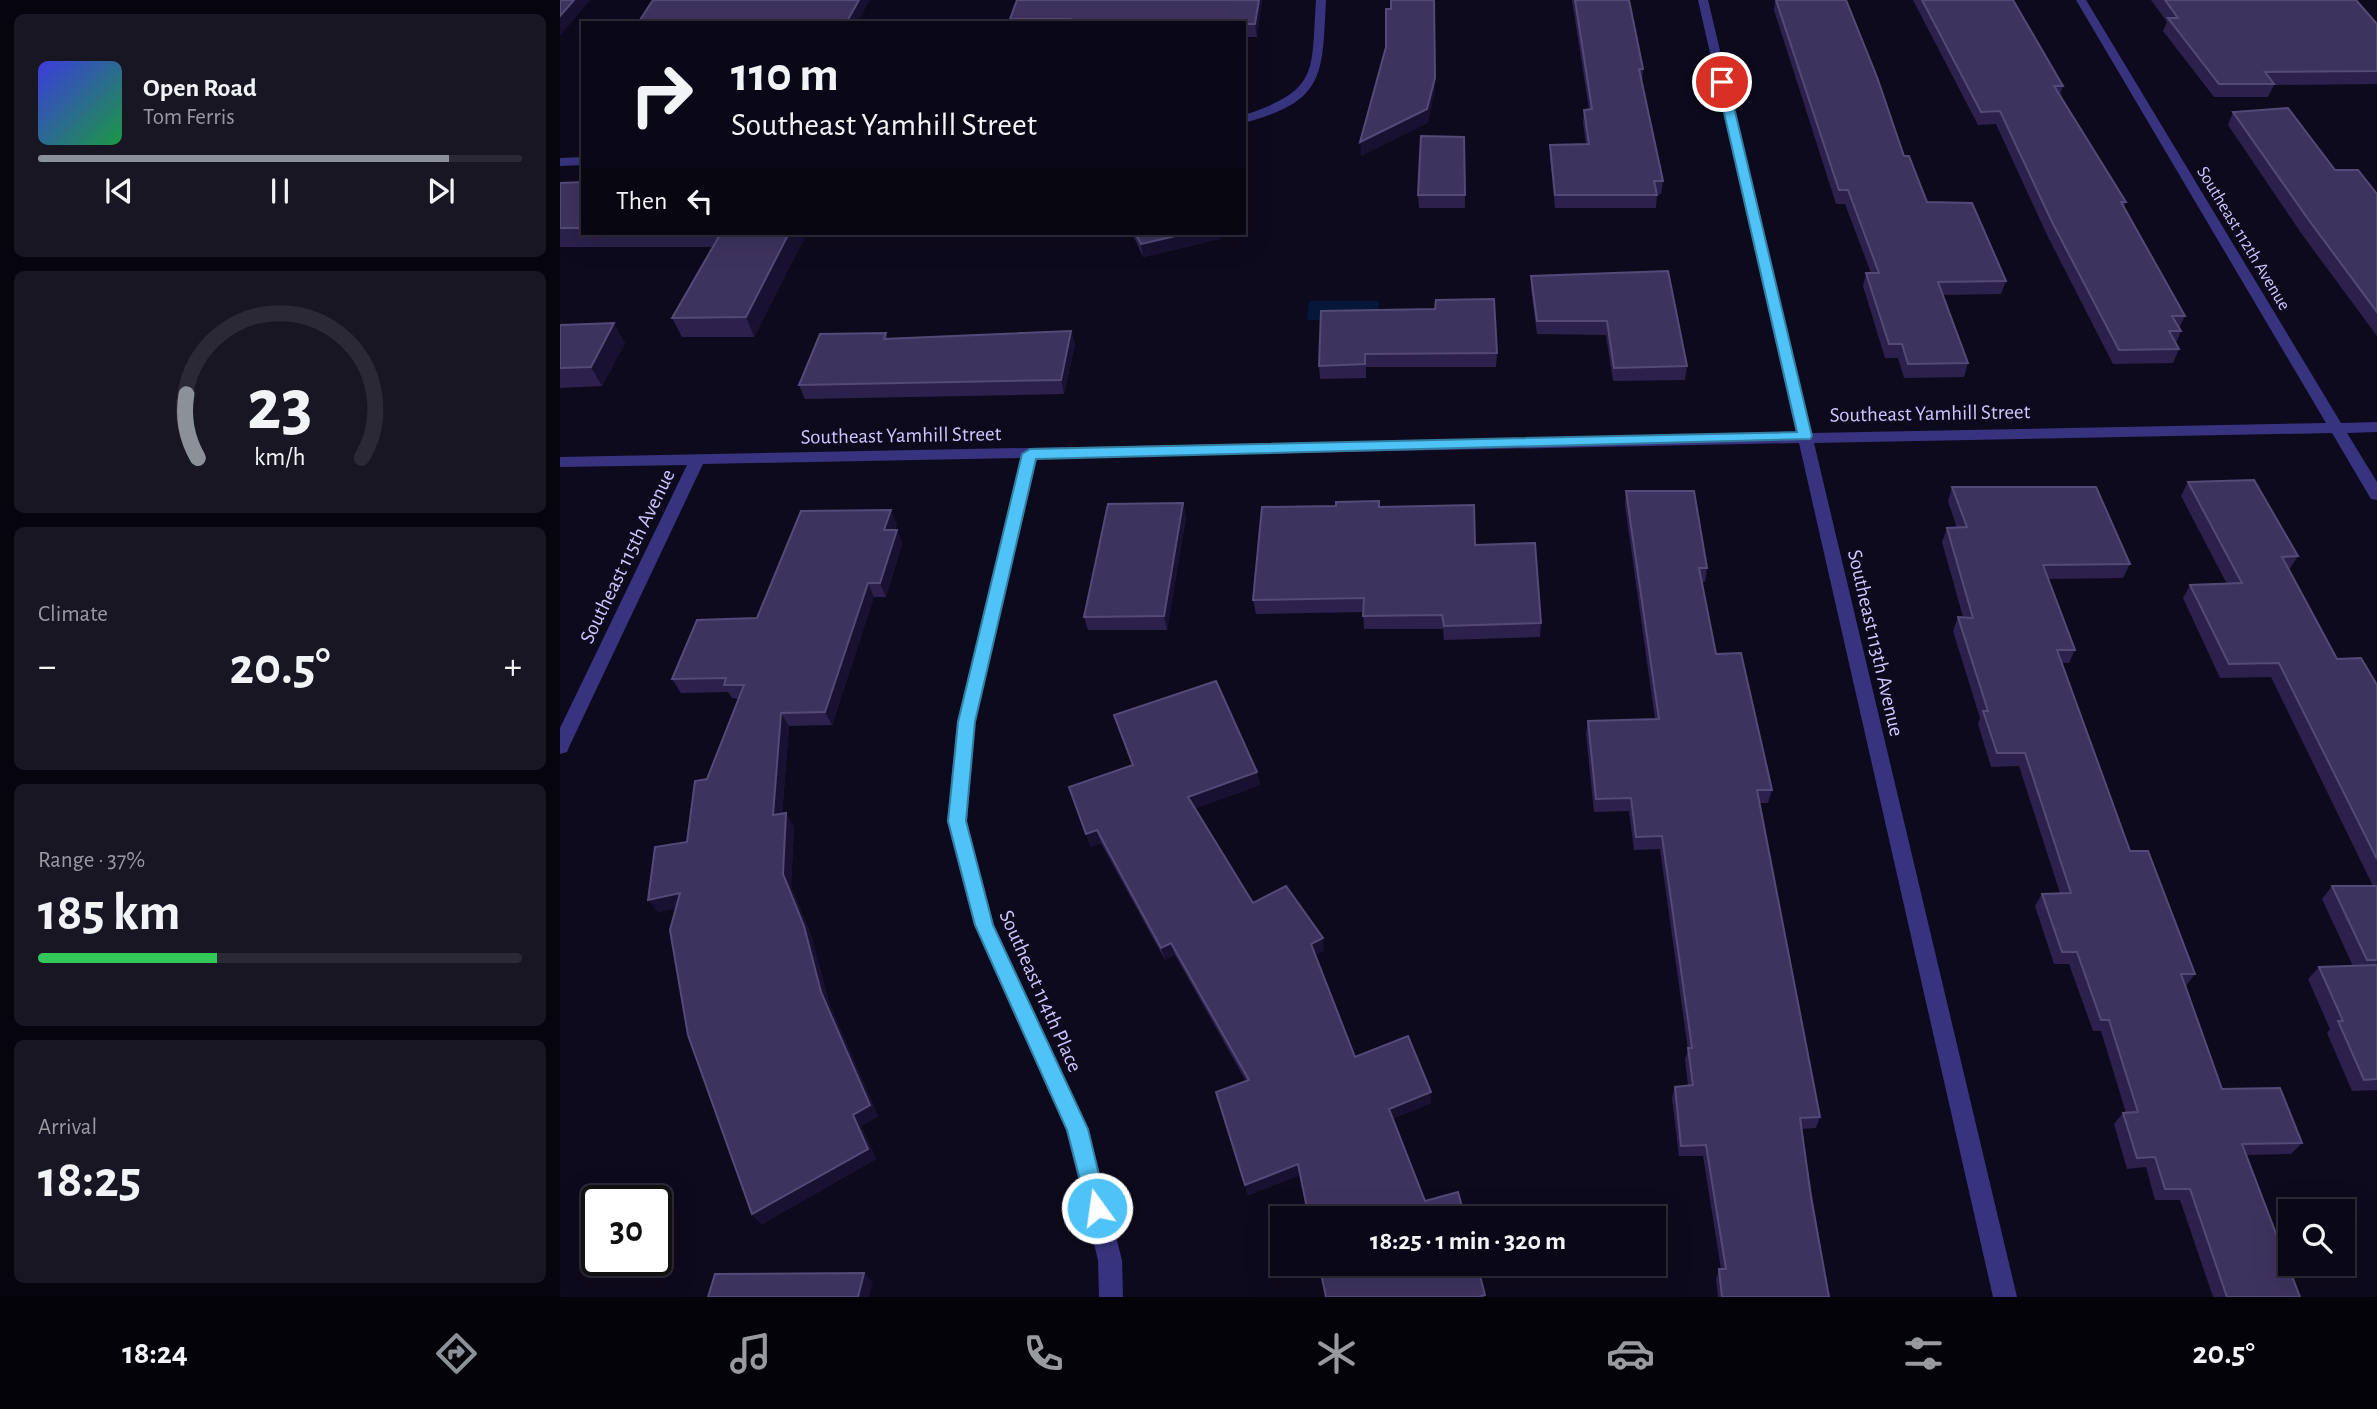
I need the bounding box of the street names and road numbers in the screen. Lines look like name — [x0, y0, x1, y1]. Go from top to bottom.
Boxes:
street label: Southeast 112th Avenue — [2193, 163, 2293, 314]
street label: Southeast Yamhill Street — [1829, 401, 2031, 426]
street label: Southeast Yamhill Street — [800, 423, 1002, 448]
street label: Southeast 115th Avenue — [576, 466, 679, 647]
street label: Southeast 113th Avenue — [1844, 548, 1907, 738]
street label: Southeast 114th Place — [995, 907, 1086, 1075]

